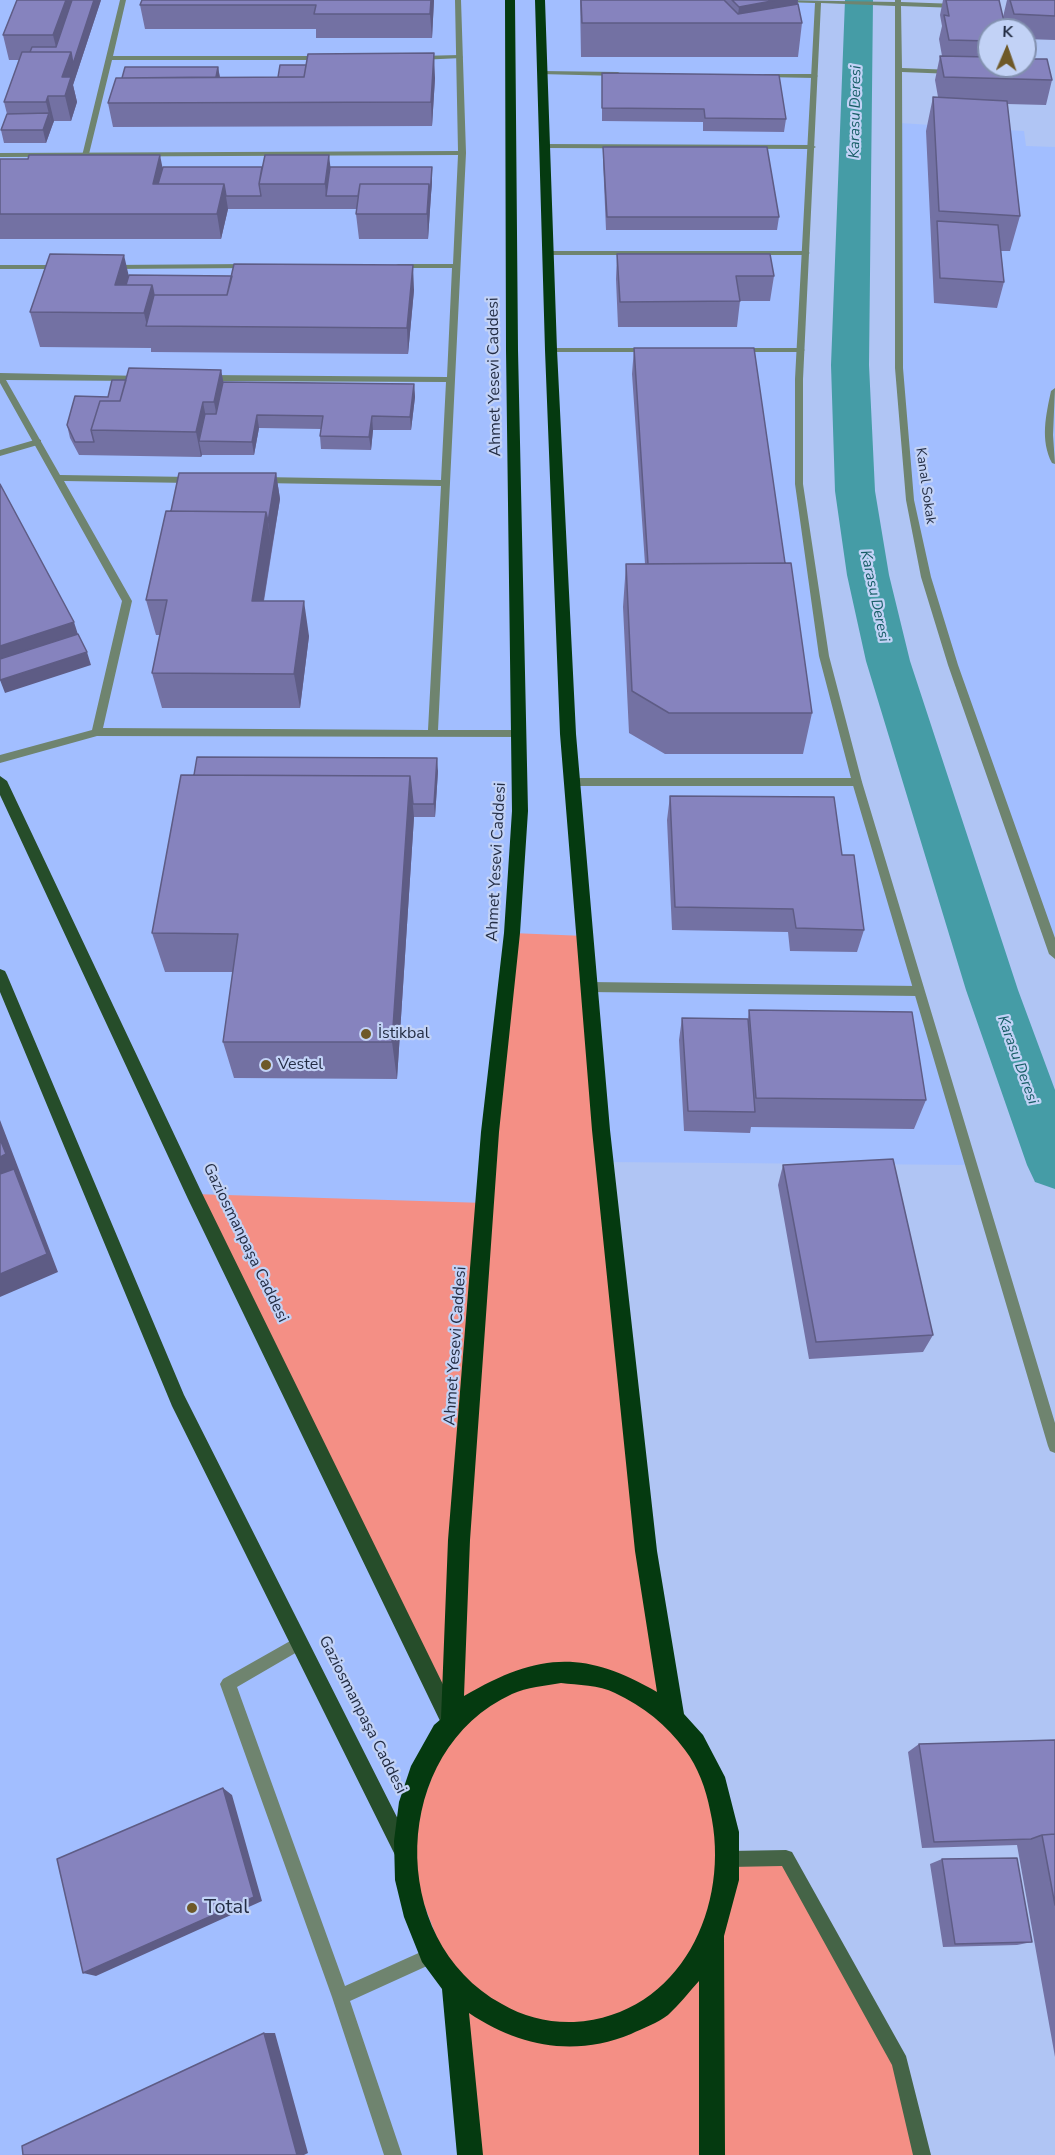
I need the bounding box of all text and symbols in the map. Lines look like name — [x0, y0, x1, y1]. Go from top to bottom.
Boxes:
north arrow — [977, 18, 1037, 78]
text: K — [1002, 21, 1013, 43]
water label: Karasu Deresi — [846, 65, 866, 159]
street label: Ahmet Yesevi Caddesi — [484, 297, 506, 457]
street label: Kanal Sokak — [911, 447, 939, 525]
water label: Karasu Deresi — [856, 549, 892, 643]
street label: Ahmet Yesevi Caddesi — [483, 782, 511, 942]
water label: Karasu Deresi — [993, 1013, 1041, 1107]
place label: İstikbal — [378, 1024, 430, 1044]
marker: İstikbal — [359, 1027, 373, 1041]
place label: Vestel — [278, 1055, 323, 1075]
marker: Vestel — [259, 1058, 273, 1072]
street label: Gaziosmanpaşa Caddesi — [198, 1160, 292, 1326]
street label: Ahmet Yesevi Caddesi — [441, 1266, 471, 1426]
street label: Gaziosmanpaşa Caddesi — [314, 1633, 410, 1797]
place label: Total — [204, 1896, 249, 1920]
marker: Total — [185, 1901, 199, 1915]

